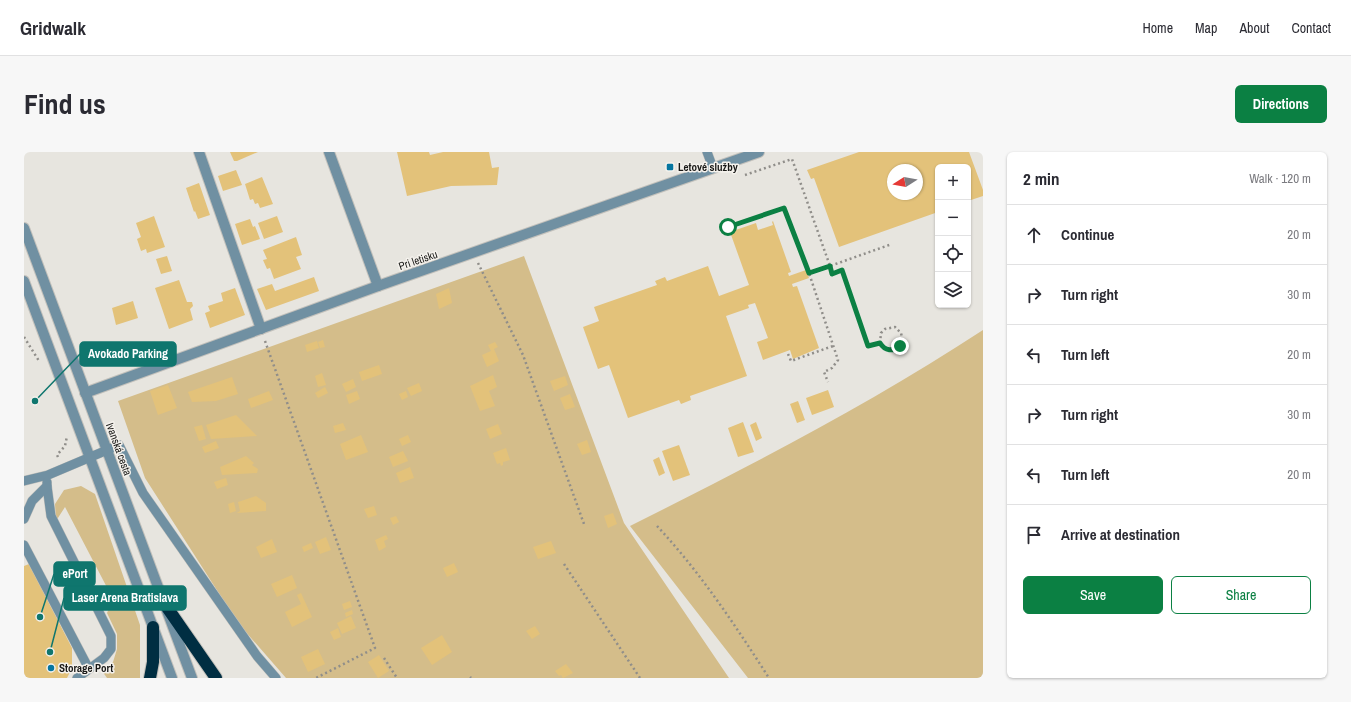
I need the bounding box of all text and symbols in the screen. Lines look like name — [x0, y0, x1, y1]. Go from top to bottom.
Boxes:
text: Gridwalk — [20, 15, 86, 41]
text: Home — [1142, 19, 1173, 37]
text: Map — [1195, 19, 1217, 37]
text: About — [1239, 19, 1269, 37]
text: Contact — [1291, 19, 1331, 37]
text: Find us — [24, 85, 106, 123]
button: Directions — [1235, 85, 1327, 123]
place label: Letové služby — [678, 160, 738, 174]
marker: Letové služby — [665, 162, 675, 172]
north arrow — [887, 164, 923, 200]
map controls — [935, 164, 971, 308]
button: + — [935, 164, 971, 200]
text: 2 min — [1023, 167, 1059, 190]
text: Walk · 120 m — [1249, 170, 1311, 187]
button: − — [935, 200, 971, 236]
route start — [719, 218, 737, 236]
icon: ahead — [1023, 224, 1045, 246]
text: Continue — [1061, 224, 1114, 245]
text: 20 m — [1287, 226, 1311, 243]
button: locate — [935, 236, 971, 272]
street label: Pri letisku — [397, 247, 439, 273]
button: layers — [935, 272, 971, 308]
icon: right — [1023, 284, 1045, 306]
text: Turn right — [1061, 284, 1118, 305]
text: 30 m — [1287, 286, 1311, 303]
route end — [891, 337, 909, 355]
callout: Avokado Parking — [80, 342, 176, 366]
icon: left — [1023, 344, 1045, 366]
text: Turn left — [1061, 344, 1109, 365]
text: Avokado Parking — [88, 346, 168, 362]
text: 20 m — [1287, 346, 1311, 363]
icon: right — [1023, 404, 1045, 426]
text: Turn right — [1061, 404, 1118, 425]
text: 30 m — [1287, 406, 1311, 423]
street label: Ivanská cesta — [103, 421, 135, 477]
icon: left — [1023, 464, 1045, 486]
text: Turn left — [1061, 464, 1109, 485]
text: 20 m — [1287, 466, 1311, 483]
icon: arrive — [1023, 524, 1045, 546]
text: Arrive at destination — [1061, 524, 1180, 545]
callout: ePort — [54, 562, 95, 586]
text: ePort — [62, 566, 88, 582]
button: Save — [1023, 576, 1163, 614]
button: Share — [1171, 576, 1311, 614]
callout: Laser Arena Bratislava — [64, 586, 186, 610]
text: Laser Arena Bratislava — [72, 590, 179, 606]
place label: Storage Port — [59, 661, 113, 675]
marker: Storage Port — [46, 663, 56, 673]

